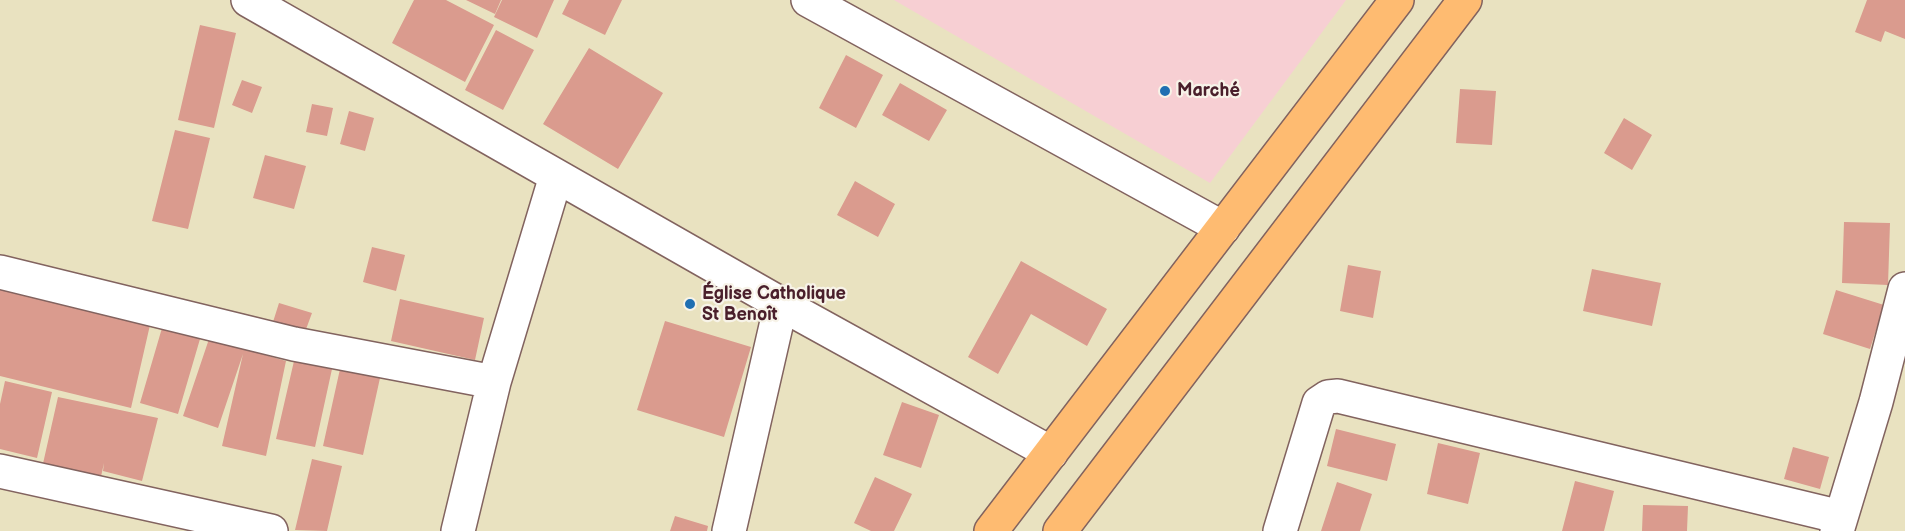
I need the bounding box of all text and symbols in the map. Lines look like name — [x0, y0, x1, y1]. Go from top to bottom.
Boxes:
place label: Marché — [1177, 80, 1240, 102]
marker: Marché — [1158, 84, 1172, 98]
place label: Église Catholique St Benoît — [702, 283, 846, 326]
marker: Église Catholique St Benoît — [683, 297, 697, 311]

